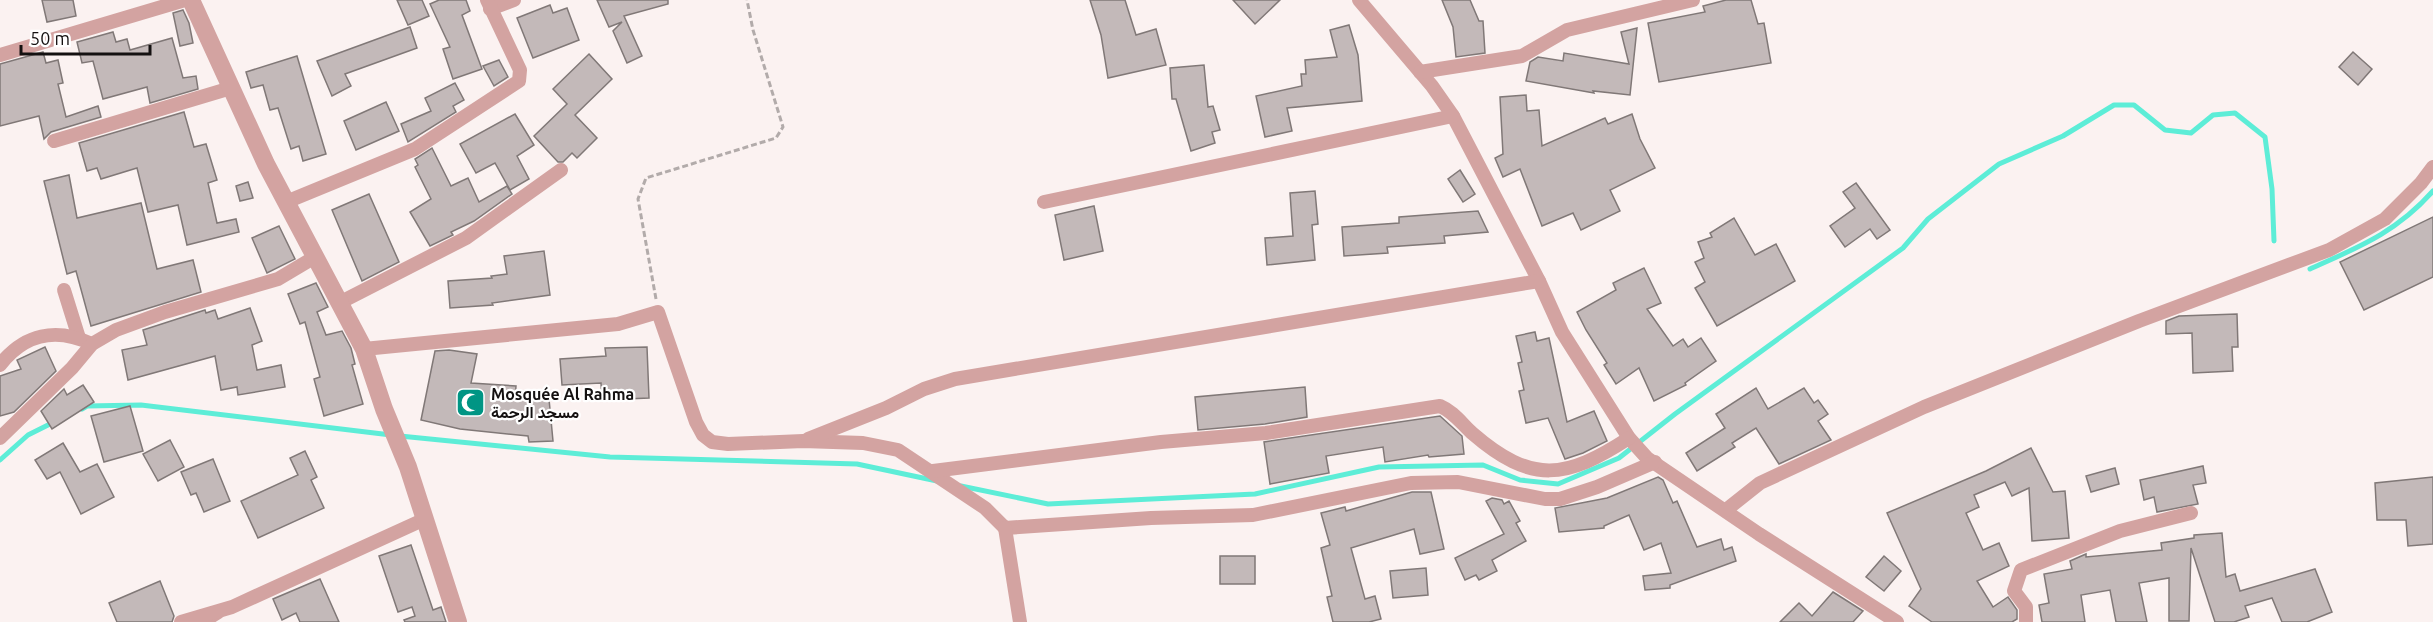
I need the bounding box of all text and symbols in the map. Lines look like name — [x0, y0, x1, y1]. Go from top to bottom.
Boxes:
scale bar — [21, 18, 150, 56]
text: 50 m — [30, 28, 70, 48]
place label: Mosquée Al Rahma مسجد الرحمة — [491, 385, 634, 423]
mosque icon: Mosquée Al Rahma مسجد الرحمة — [454, 387, 486, 419]

